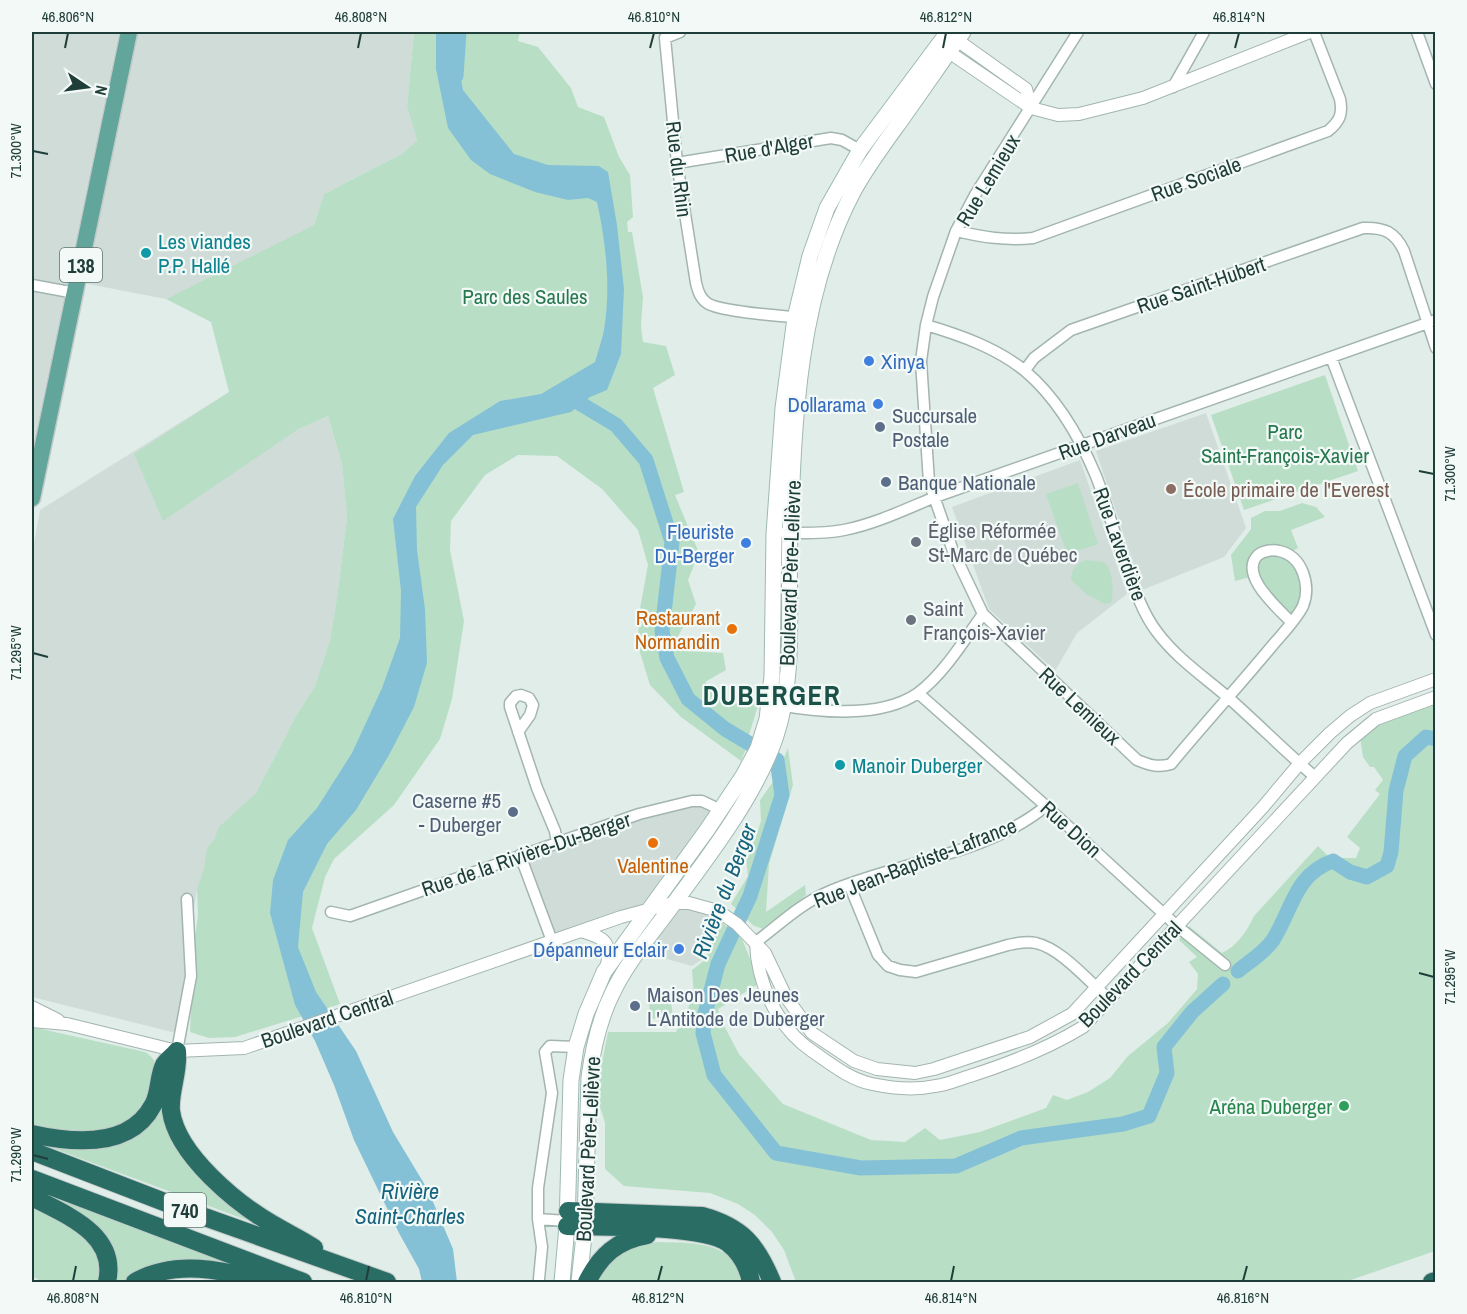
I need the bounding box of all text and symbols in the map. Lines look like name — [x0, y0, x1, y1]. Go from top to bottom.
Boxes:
text: 46.806°N — [42, 6, 94, 27]
text: 46.808°N — [335, 6, 387, 27]
text: 46.810°N — [628, 6, 680, 27]
text: 46.812°N — [920, 6, 972, 27]
text: 46.814°N — [1213, 6, 1265, 27]
north arrow — [57, 57, 117, 117]
text: N — [90, 83, 113, 97]
street label: Rue du Rhin — [659, 119, 699, 219]
text: 71.300°W — [5, 123, 26, 179]
street label: Rue d'Alger — [722, 126, 816, 170]
street label: Rue Lemieux — [949, 128, 1027, 231]
street label: Rue Sociale — [1147, 149, 1245, 209]
place label: Les viandes P.P. Hallé — [158, 227, 251, 280]
marker: Les viandes P.P. Hallé — [139, 246, 153, 260]
road number: 138 — [60, 248, 102, 282]
street label: Rue Saint-Hubert — [1133, 249, 1269, 321]
park label: Parc des Saules — [462, 282, 588, 311]
place label: Xinya — [881, 347, 925, 376]
marker: Xinya — [862, 354, 876, 368]
place label: Dollarama — [788, 390, 866, 419]
marker: Dollarama — [871, 397, 885, 411]
place label: Succursale Postale — [892, 401, 977, 454]
street label: Rue Darveau — [1054, 405, 1160, 467]
park label: Parc Saint-François-Xavier — [1201, 417, 1369, 470]
marker: Succursale Postale — [873, 420, 887, 434]
text: 71.300°W — [1439, 446, 1460, 502]
place label: Banque Nationale — [898, 468, 1036, 497]
marker: Banque Nationale — [879, 475, 893, 489]
place label: École primaire de l'Everest — [1183, 475, 1389, 504]
street label: Boulevard Père-Lelièvre — [772, 480, 808, 666]
marker: École primaire de l'Everest — [1164, 482, 1178, 496]
street label: Rue Laverdière — [1086, 483, 1154, 605]
place label: Église Réformée St-Marc de Québec — [928, 516, 1077, 569]
place label: Fleuriste Du-Berger — [655, 517, 734, 570]
marker: Église Réformée St-Marc de Québec — [909, 535, 923, 549]
marker: Fleuriste Du-Berger — [739, 536, 753, 550]
place label: Saint François-Xavier — [923, 594, 1046, 647]
place label: Restaurant Normandin — [635, 603, 720, 656]
marker: Saint François-Xavier — [904, 613, 918, 627]
marker: Restaurant Normandin — [725, 622, 739, 636]
text: 71.295°W — [5, 625, 26, 681]
street label: Rue Lemieux — [1033, 660, 1128, 752]
district label: DUBERGER — [703, 677, 841, 713]
place label: Manoir Duberger — [852, 751, 982, 780]
marker: Manoir Duberger — [833, 758, 847, 772]
place label: Caserne #5 - Duberger — [412, 786, 501, 839]
street label: Rue Dion — [1034, 794, 1108, 864]
street label: Rue de la Rivière-Du-Berger — [418, 805, 635, 903]
marker: Caserne #5 - Duberger — [506, 805, 520, 819]
street label: Rue Jean-Baptiste-Lafrance — [809, 811, 1021, 915]
water label: Rivière du Berger — [684, 818, 764, 963]
marker: Valentine — [646, 836, 660, 850]
place label: Valentine — [617, 851, 689, 880]
street label: Boulevard Central — [1072, 914, 1188, 1034]
place label: Dépanneur Eclair — [533, 935, 667, 964]
marker: Dépanneur Eclair — [672, 942, 686, 956]
text: 71.295°W — [1439, 949, 1460, 1005]
place label: Maison Des Jeunes L'Antitode de Duberger — [647, 980, 825, 1033]
street label: Boulevard Central — [257, 983, 397, 1055]
marker: Maison Des Jeunes L'Antitode de Duberger — [628, 999, 642, 1013]
street label: Boulevard Père-Lelièvre — [569, 1056, 607, 1242]
place label: Aréna Duberger — [1208, 1092, 1332, 1121]
marker: Aréna Duberger — [1337, 1099, 1351, 1113]
text: 71.290°W — [5, 1127, 26, 1183]
water label: Rivière Saint-Charles — [355, 1176, 465, 1231]
road number: 740 — [164, 1193, 206, 1227]
text: 46.808°N — [47, 1287, 99, 1308]
text: 46.810°N — [340, 1287, 392, 1308]
text: 46.812°N — [632, 1287, 684, 1308]
text: 46.814°N — [925, 1287, 977, 1308]
text: 46.816°N — [1217, 1287, 1269, 1308]

